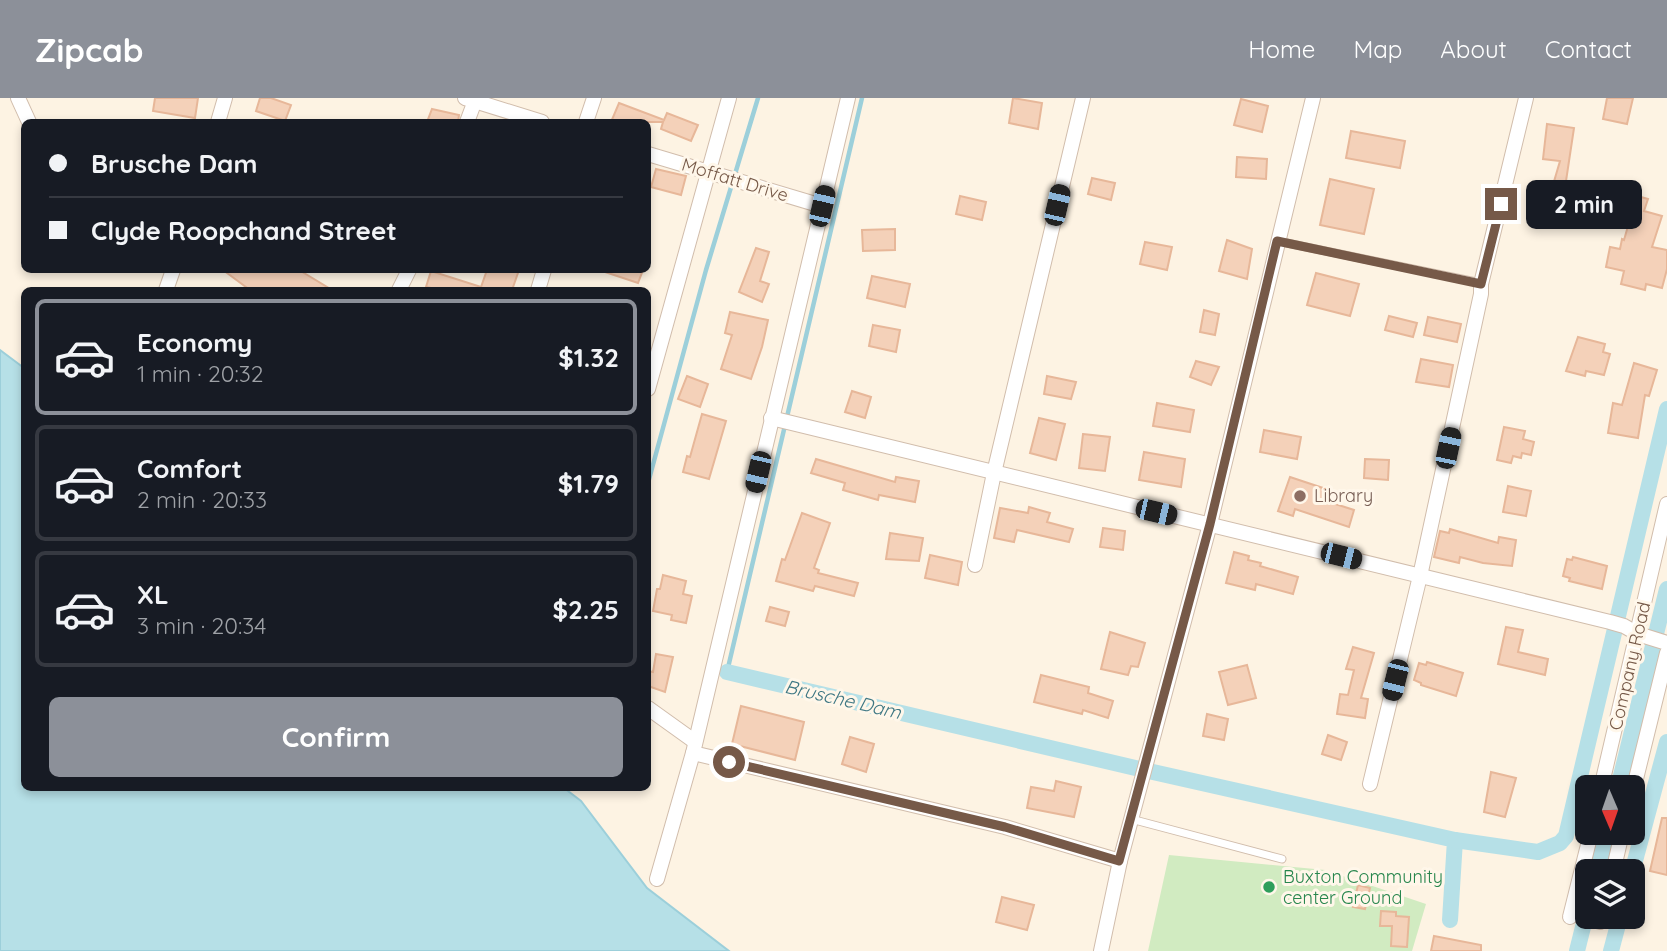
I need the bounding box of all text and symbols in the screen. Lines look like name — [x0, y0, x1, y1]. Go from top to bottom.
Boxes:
text: Zipcab — [35, 29, 144, 70]
text: Home — [1248, 34, 1315, 64]
text: Map — [1353, 34, 1402, 64]
text: About — [1440, 34, 1507, 64]
text: Contact — [1545, 34, 1632, 64]
text: Brusche Dam — [91, 147, 257, 180]
street label: Moffatt Drive — [679, 152, 791, 207]
callout: 2 min — [1526, 180, 1641, 228]
car — [1043, 182, 1072, 228]
car — [808, 183, 837, 229]
route end — [1485, 188, 1517, 220]
text: 2 min — [1554, 190, 1614, 219]
text: Clyde Roopchand Street — [91, 214, 397, 247]
icon: car — [53, 326, 116, 389]
text: Economy — [137, 326, 252, 359]
text: $1.32 — [558, 341, 619, 374]
text: 1 min · 20:32 — [137, 359, 264, 388]
car — [1434, 425, 1463, 471]
car — [744, 449, 773, 495]
icon: car — [53, 452, 116, 515]
text: Comfort — [137, 452, 242, 485]
text: $1.79 — [558, 467, 619, 500]
place label: Library — [1314, 484, 1373, 507]
text: 2 min · 20:33 — [137, 485, 267, 514]
marker: Library — [1292, 488, 1308, 504]
car — [1134, 497, 1179, 527]
car — [1319, 541, 1364, 571]
icon: car — [53, 578, 116, 641]
text: XL — [137, 578, 169, 611]
text: $2.25 — [552, 593, 619, 626]
street label: Company Road — [1604, 599, 1655, 732]
text: 3 min · 20:34 — [137, 611, 266, 640]
car — [1380, 657, 1411, 703]
water label: Brusche Dam — [783, 674, 904, 724]
button: Confirm — [49, 697, 623, 777]
route start — [713, 746, 745, 778]
north arrow — [1575, 775, 1645, 845]
map controls — [1575, 775, 1645, 929]
button: layers — [1575, 859, 1645, 929]
place label: Buxton Community center Ground — [1283, 865, 1443, 909]
marker: Buxton Community center Ground — [1261, 879, 1277, 895]

